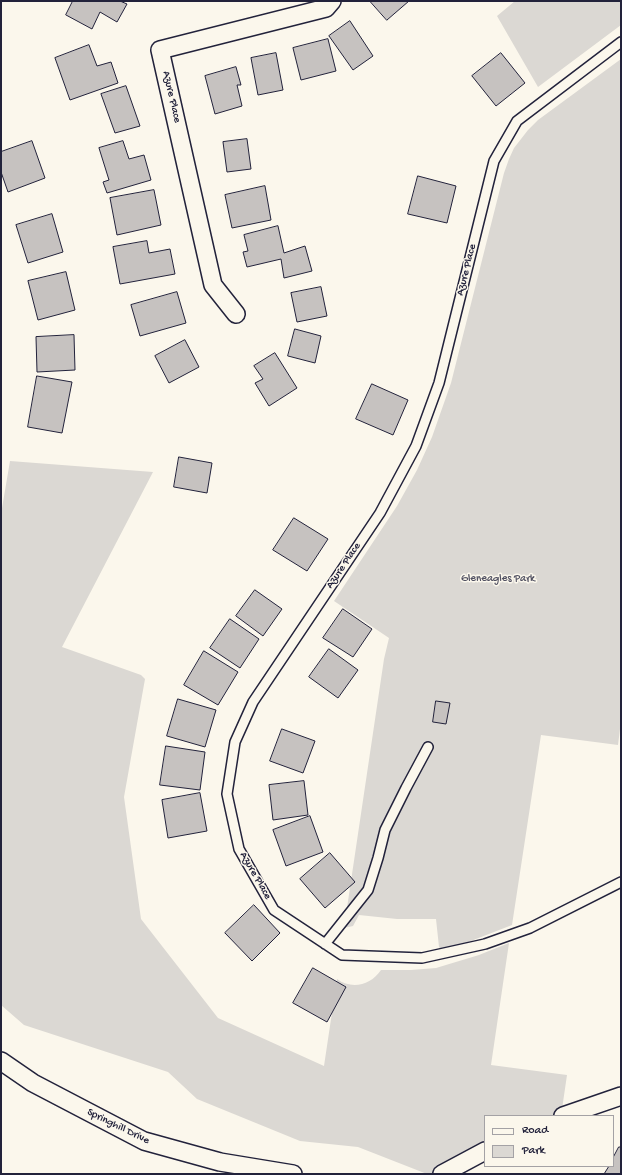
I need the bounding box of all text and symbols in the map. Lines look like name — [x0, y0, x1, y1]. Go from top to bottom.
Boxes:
street label: Azure Place — [159, 70, 183, 124]
street label: Azure Place — [454, 243, 480, 297]
street label: Azure Place — [324, 540, 364, 592]
park label: Gleneagles Park — [461, 572, 535, 586]
street label: Azure Place — [236, 850, 274, 902]
street label: Springhill Drive — [85, 1106, 151, 1148]
legend — [484, 1115, 614, 1167]
text: Road — [522, 1124, 548, 1138]
text: Park — [522, 1144, 545, 1158]

